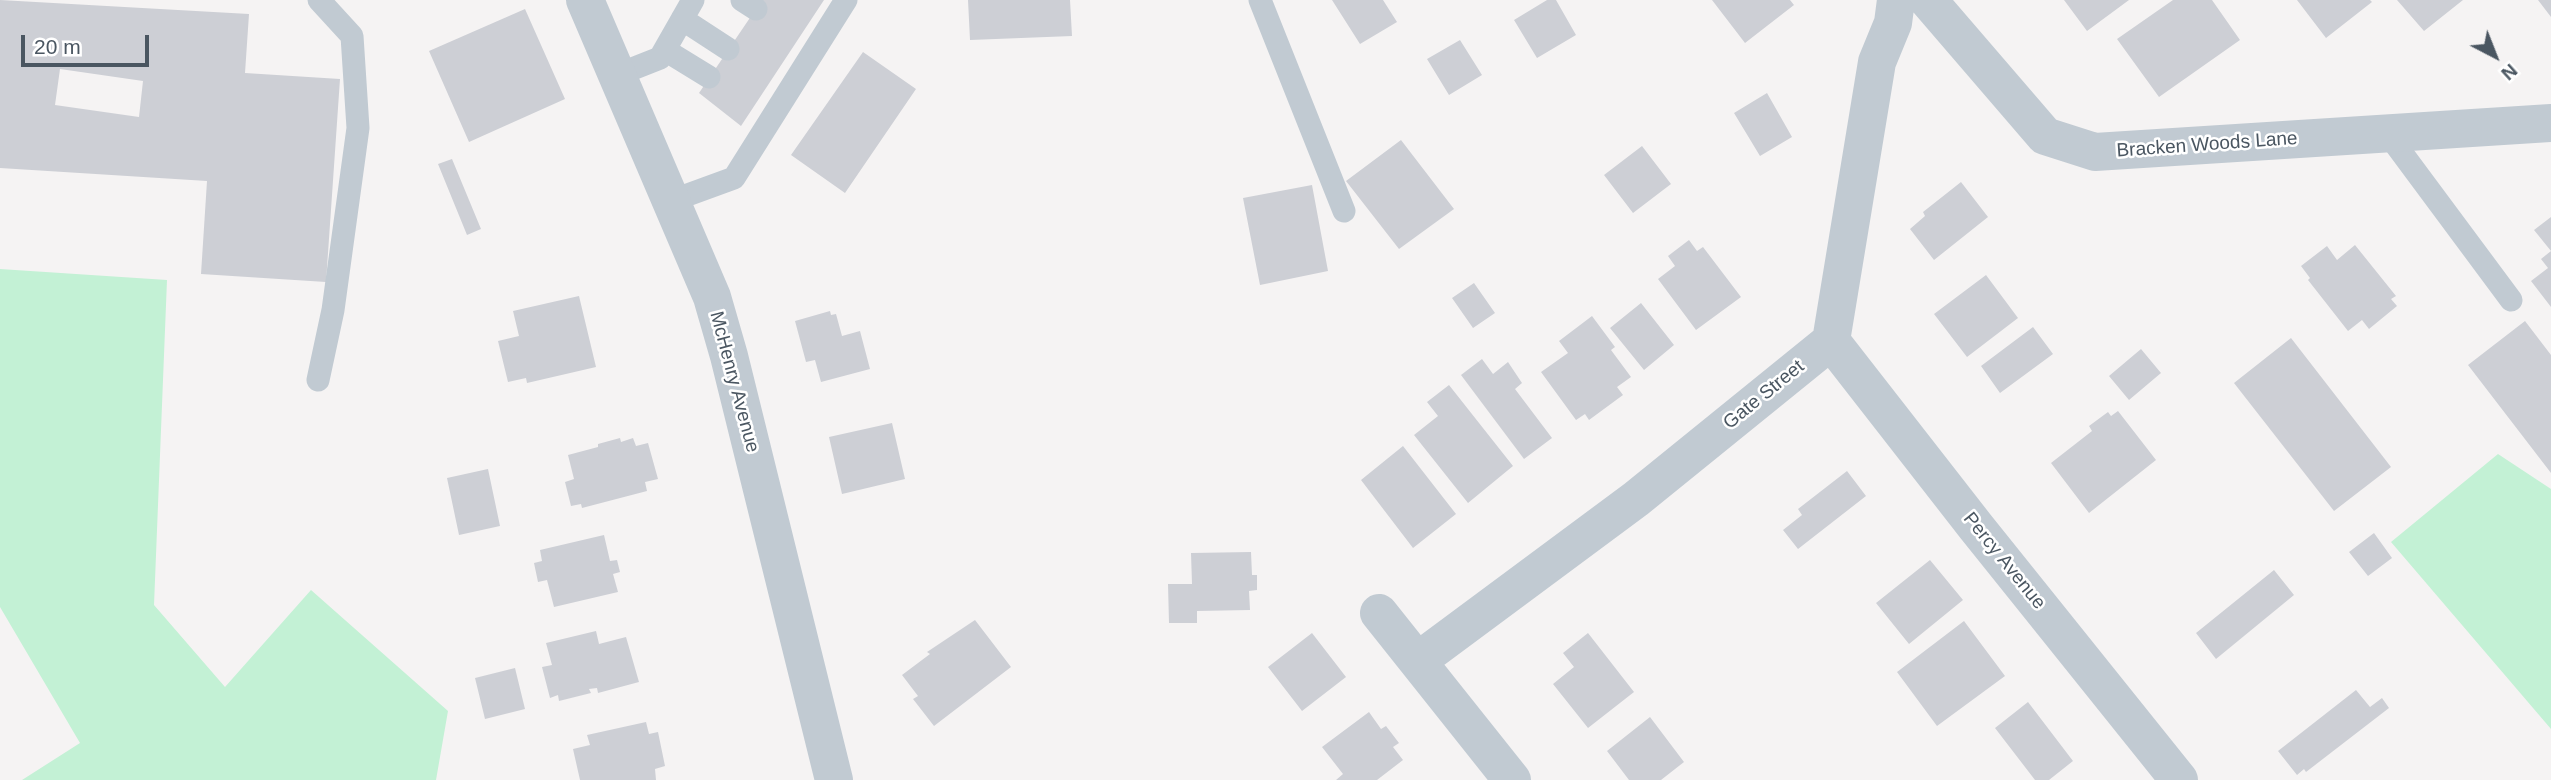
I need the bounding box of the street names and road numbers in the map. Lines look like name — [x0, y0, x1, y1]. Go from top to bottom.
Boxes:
street label: Bracken Woods Lane — [2116, 127, 2298, 163]
street label: McHenry Avenue — [704, 309, 764, 455]
street label: Gate Street — [1719, 356, 1809, 434]
street label: Percy Avenue — [1958, 508, 2050, 614]

